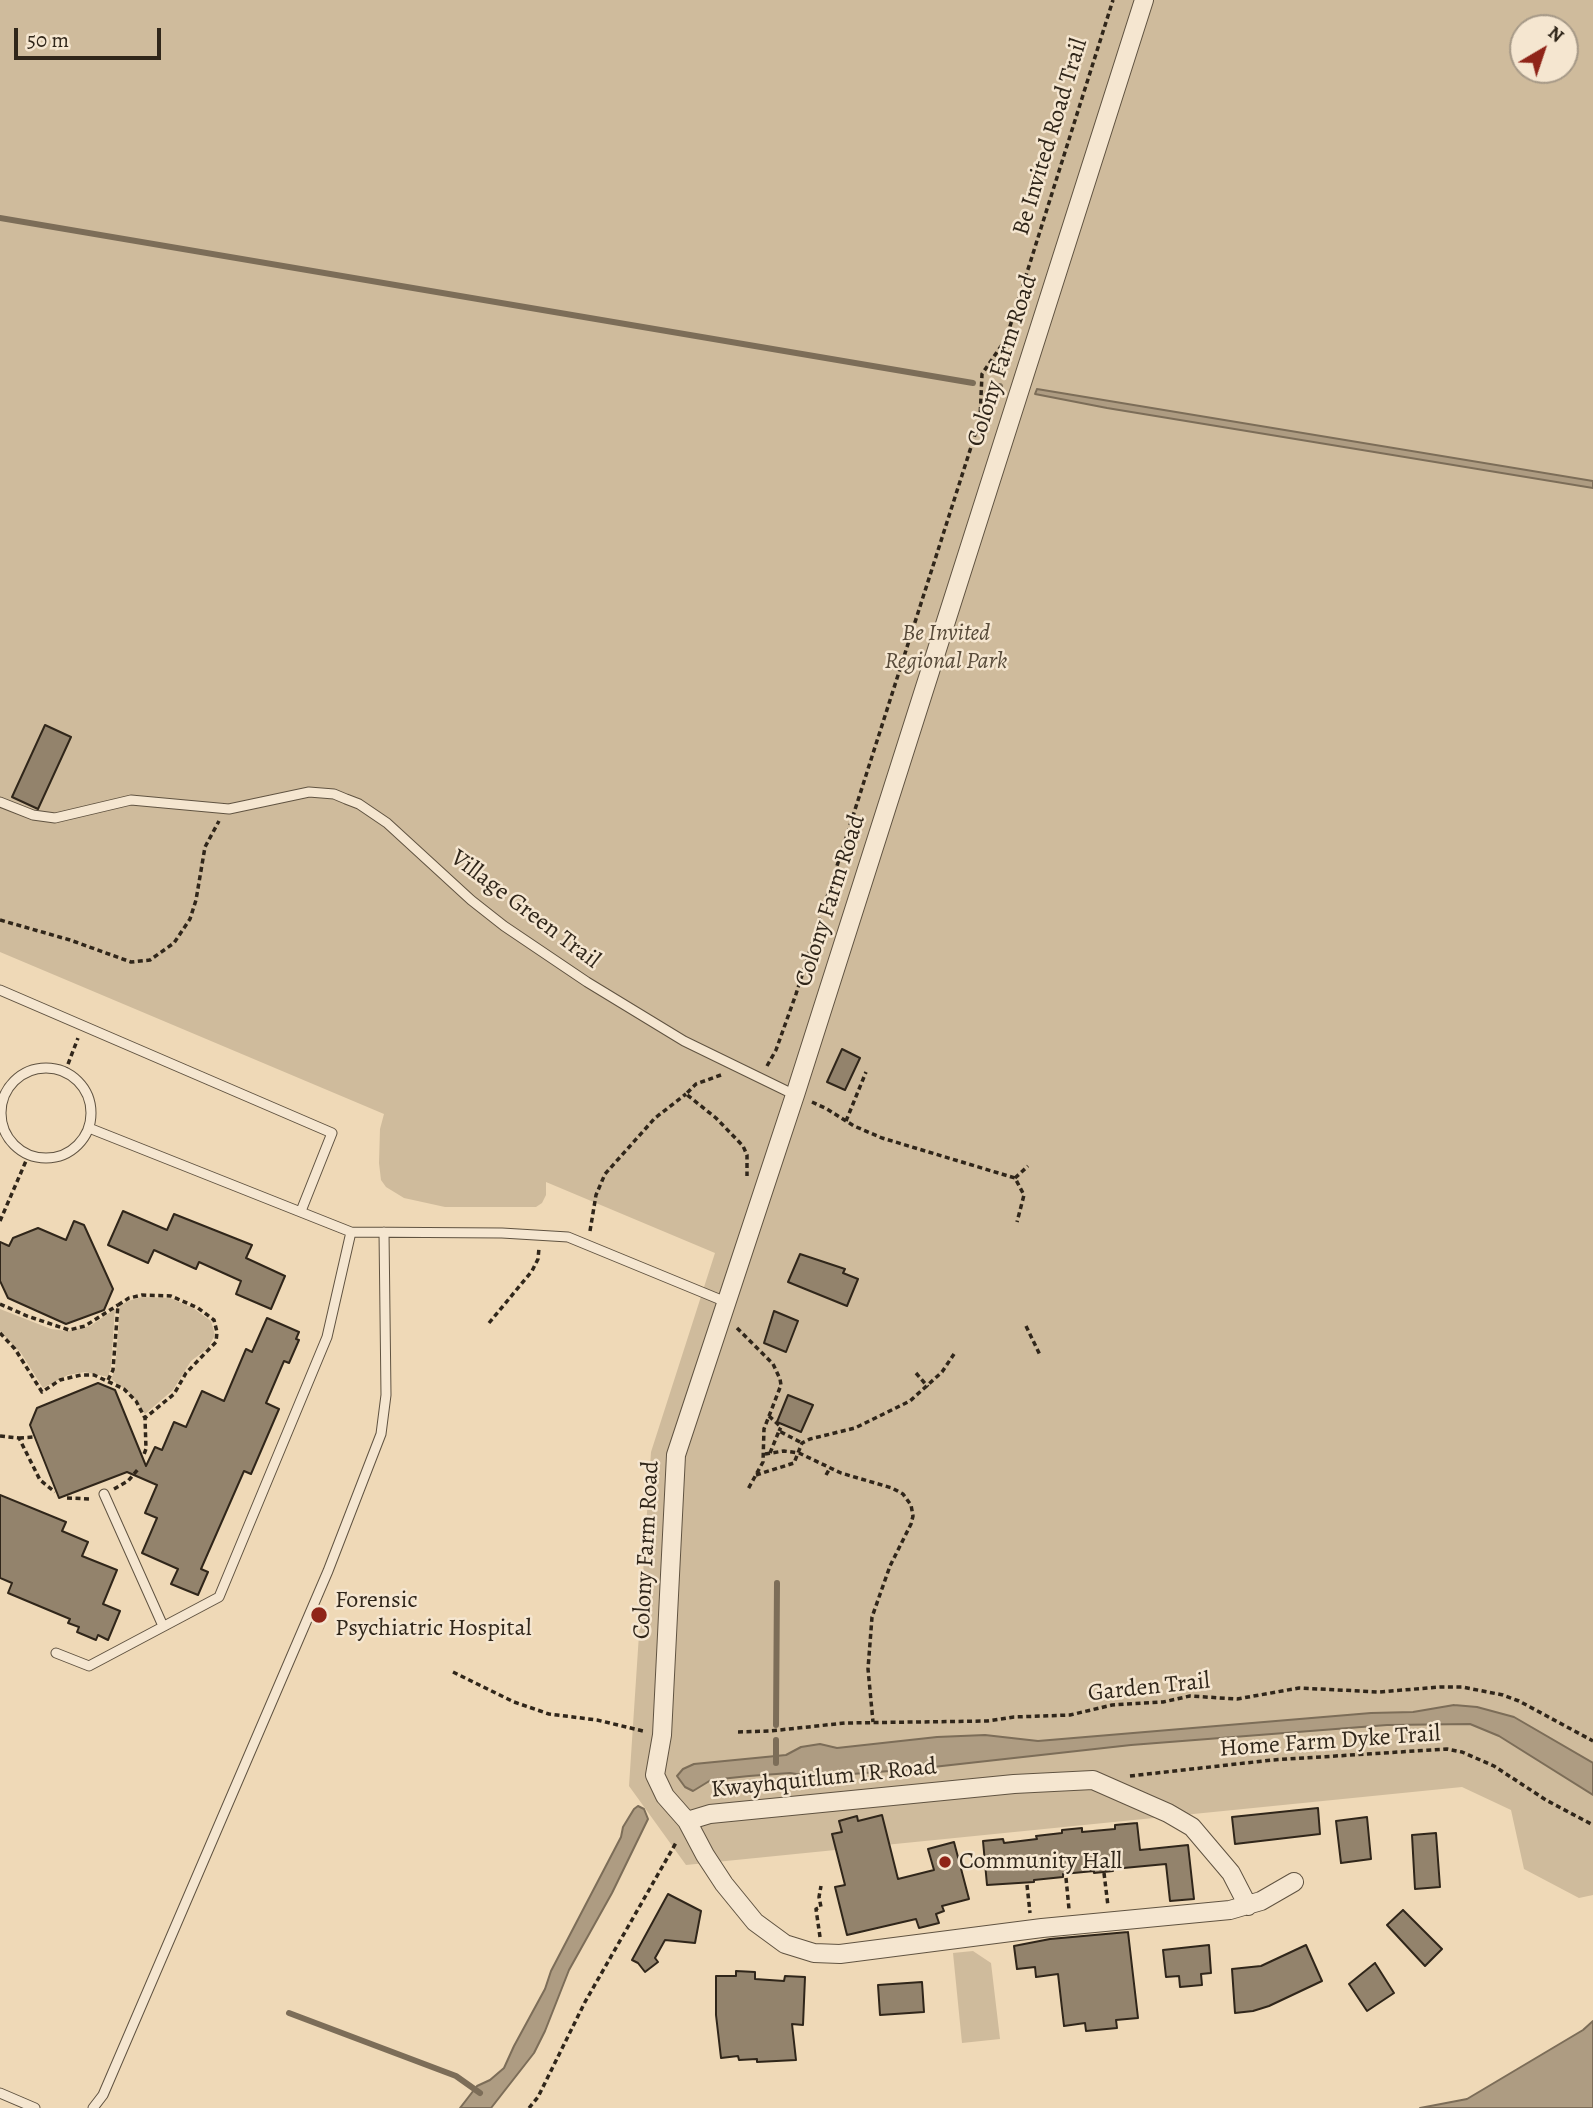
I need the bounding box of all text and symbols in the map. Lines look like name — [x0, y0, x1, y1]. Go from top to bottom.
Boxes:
scale bar — [18, 14, 164, 58]
north arrow — [1509, 14, 1579, 84]
text: N — [1542, 20, 1570, 49]
text: 50 m — [27, 26, 69, 54]
street label: Be Invited Road Trail — [1007, 35, 1095, 239]
street label: Colony Farm Road — [962, 272, 1044, 450]
park label: Be Invited Regional Park — [884, 620, 1008, 676]
street label: Colony Farm Road — [790, 812, 872, 990]
street label: Village Green Trail — [444, 844, 606, 976]
street label: Colony Farm Road — [628, 1460, 666, 1640]
place label: Forensic Psychiatric Hospital — [335, 1587, 532, 1643]
marker: Forensic Psychiatric Hospital — [309, 1605, 329, 1625]
street label: Garden Trail — [1087, 1667, 1211, 1709]
street label: Home Farm Dyke Trail — [1219, 1720, 1441, 1764]
street label: Kwayhquitlum IR Road — [710, 1753, 938, 1805]
place label: Community Hall — [959, 1848, 1122, 1876]
marker: Community Hall — [937, 1854, 953, 1870]

